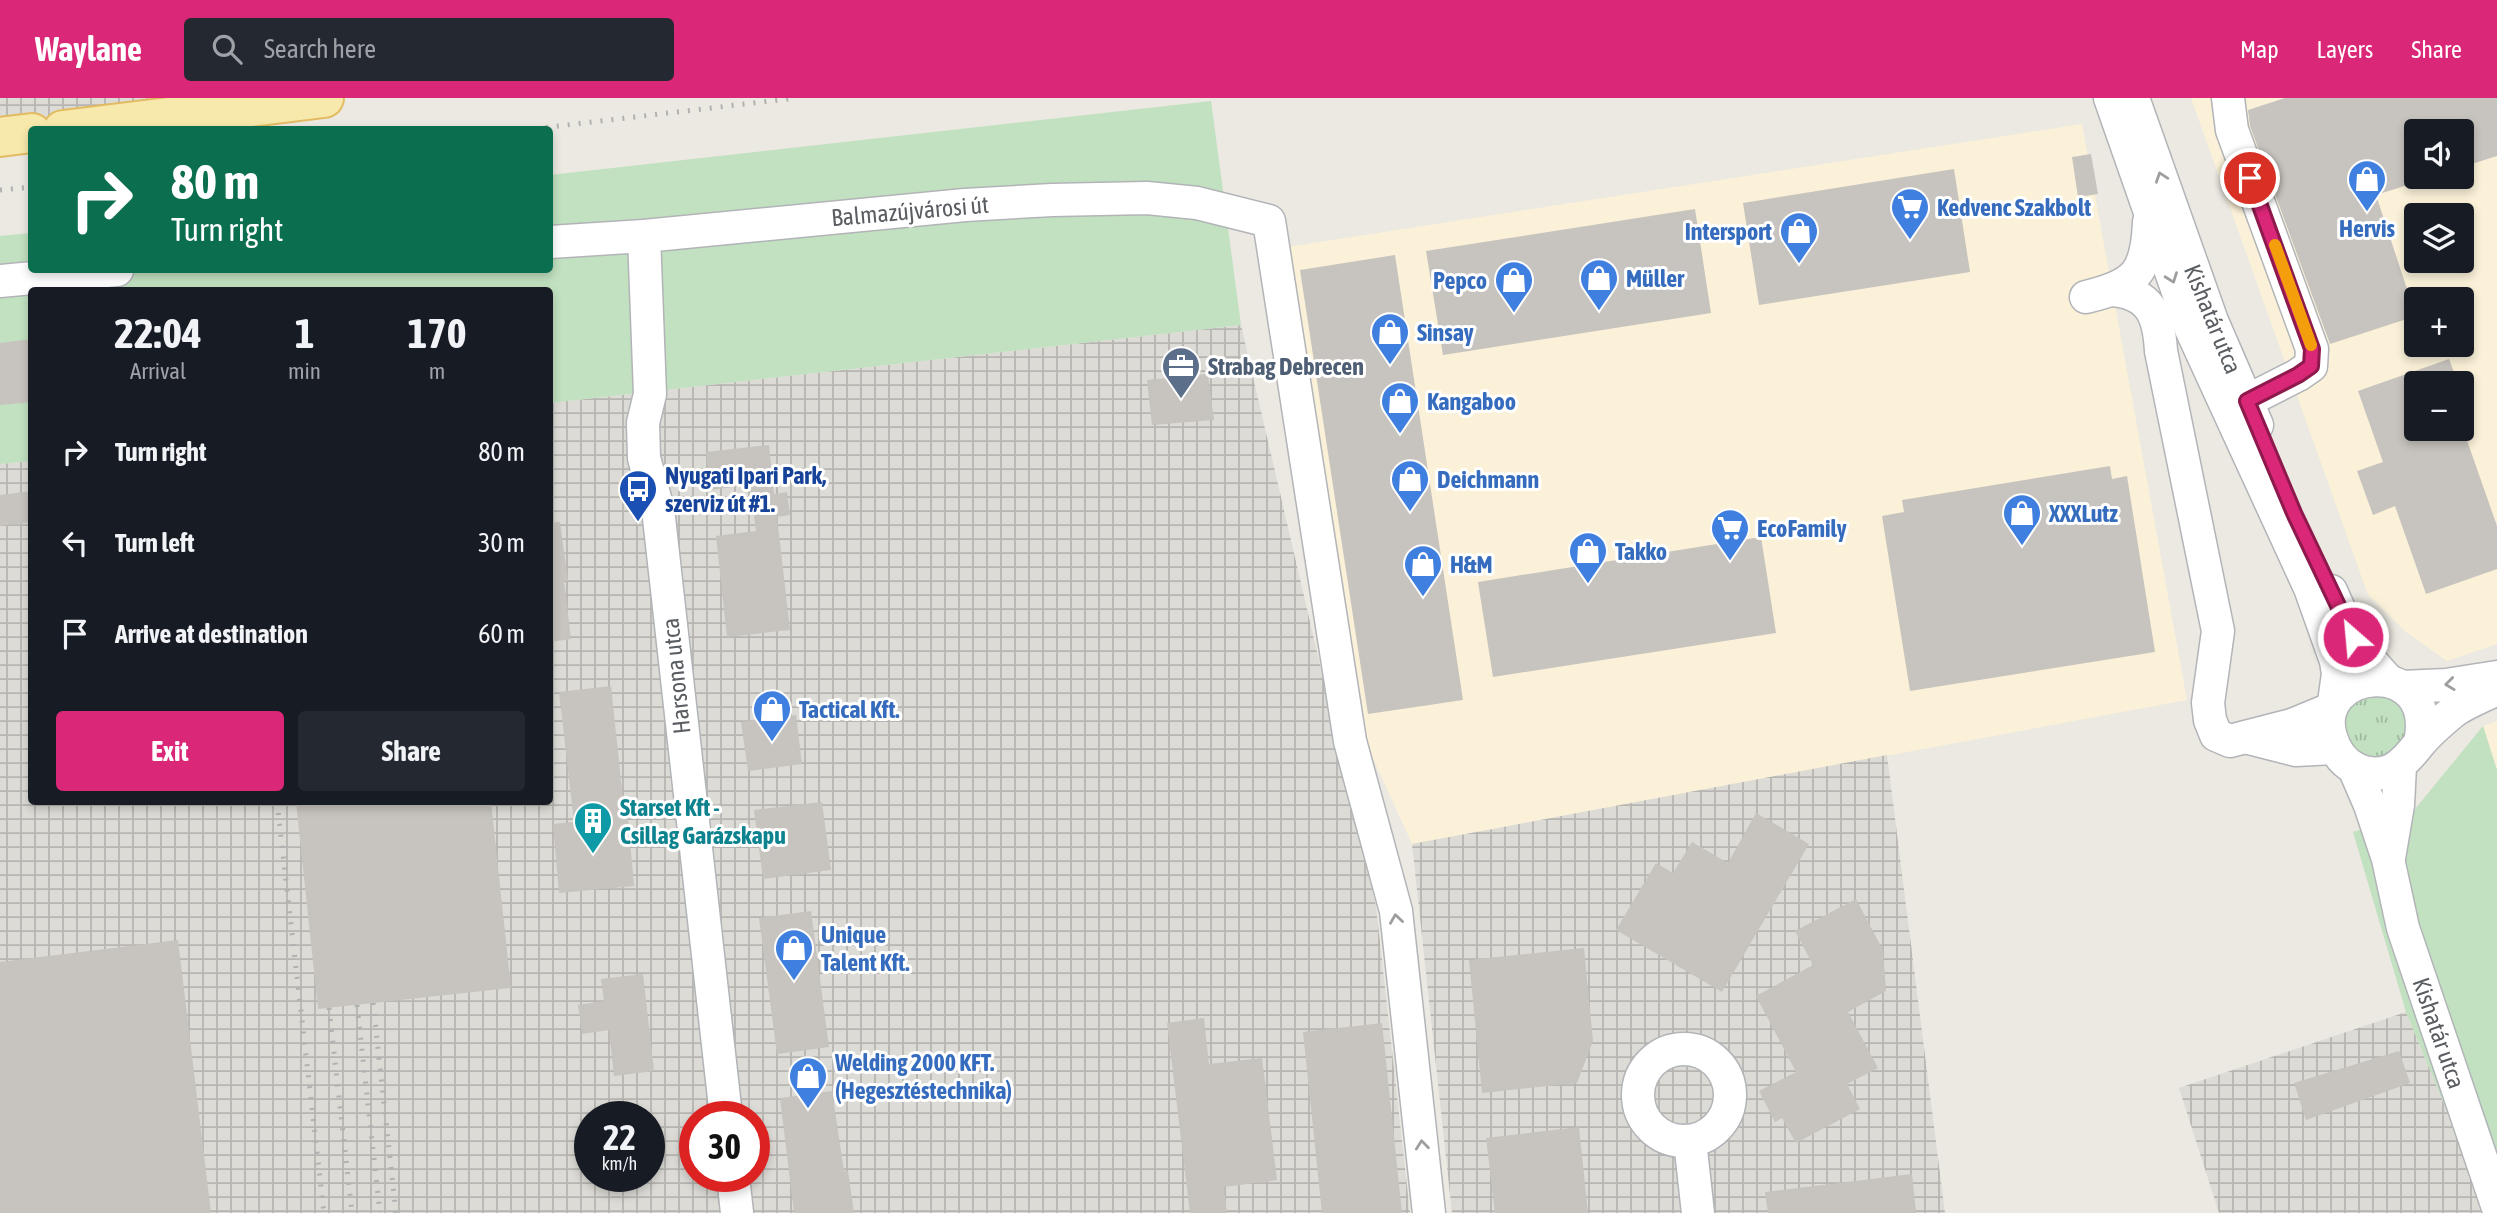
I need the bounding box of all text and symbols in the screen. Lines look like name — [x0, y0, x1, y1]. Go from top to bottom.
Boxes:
search box — [184, 18, 674, 81]
text: Waylane — [35, 30, 142, 68]
icon: search — [208, 30, 246, 68]
text: Search here — [264, 34, 376, 64]
text: Map — [2240, 36, 2279, 63]
text: Layers — [2317, 36, 2373, 63]
text: Share — [2411, 36, 2462, 63]
map controls — [2404, 119, 2474, 441]
button: sound — [2404, 119, 2474, 189]
pin — [2220, 148, 2280, 208]
text: 80 m — [171, 153, 259, 209]
icon: right — [56, 154, 147, 245]
shop icon: Hervis — [2346, 158, 2388, 213]
icon: arrive — [2231, 159, 2269, 197]
one-way arrow — [2155, 172, 2169, 184]
supermarket icon: Kedvenc Szakbolt — [1889, 186, 1931, 241]
street label: Balmazújvárosi út — [830, 191, 990, 231]
place label: Kedvenc Szakbolt — [1937, 194, 2091, 221]
button: layers — [2404, 203, 2474, 273]
shop icon: Intersport — [1778, 210, 1820, 265]
text: Turn right — [171, 211, 284, 248]
place label: Hervis — [2339, 215, 2395, 242]
place label: Intersport — [1685, 218, 1772, 245]
shop icon: Müller — [1578, 257, 1620, 312]
shop icon: Pepco — [1493, 259, 1535, 314]
street label: Kishatár utca — [2179, 260, 2247, 378]
place label: Müller — [1626, 265, 1685, 292]
place label: Pepco — [1433, 267, 1487, 294]
one-way arrow — [2164, 271, 2178, 283]
button: + — [2404, 287, 2474, 357]
text: 22:04 — [114, 309, 202, 357]
text: 1 — [295, 309, 314, 357]
text: 170 — [407, 309, 467, 357]
shop icon: Sinsay — [1369, 311, 1411, 366]
place label: Sinsay — [1417, 319, 1474, 346]
office icon: Strabag Debrecen — [1160, 345, 1202, 400]
place label: Strabag Debrecen — [1208, 353, 1364, 380]
text: Arrival — [130, 358, 186, 384]
text: min — [288, 358, 321, 384]
text: m — [429, 358, 445, 384]
button: − — [2404, 371, 2474, 441]
shop icon: Kangaboo — [1379, 380, 1421, 435]
place label: Kangaboo — [1427, 388, 1516, 415]
icon: right — [56, 433, 94, 471]
text: Turn right — [115, 437, 206, 467]
text: 80 m — [478, 437, 525, 467]
shop icon: Deichmann — [1389, 458, 1431, 513]
place label: Nyugati Ipari Park, szerviz út #1. — [665, 462, 826, 517]
place label: Deichmann — [1437, 466, 1539, 493]
bus stop icon: Nyugati Ipari Park, szerviz út #1. — [617, 468, 659, 523]
shop icon: XXXLutz — [2001, 492, 2043, 547]
place label: XXXLutz — [2048, 500, 2118, 527]
supermarket icon: EcoFamily — [1709, 507, 1751, 562]
place label: EcoFamily — [1757, 515, 1847, 542]
icon: left — [56, 524, 94, 562]
text: Turn left — [115, 528, 195, 558]
text: 30 m — [478, 528, 525, 558]
shop icon: Takko — [1567, 530, 1609, 585]
place label: Takko — [1615, 538, 1667, 565]
shop icon: H&M — [1402, 543, 1444, 598]
place label: H&M — [1450, 551, 1493, 578]
position arrow — [2316, 600, 2390, 674]
icon: arrive — [56, 615, 94, 653]
street label: Harsona utca — [656, 617, 696, 735]
text: Arrive at destination — [115, 619, 308, 649]
text: 60 m — [478, 619, 525, 649]
one-way arrow — [2444, 676, 2455, 691]
shop icon: Tactical Kft. — [751, 688, 793, 743]
place label: Tactical Kft. — [799, 696, 900, 723]
button: Exit — [56, 711, 284, 791]
button: Share — [298, 711, 525, 791]
place label: Starset Kft - Csillag Garázskapu — [620, 794, 786, 849]
building icon: Starset Kft - Csillag Garázskapu — [572, 800, 614, 855]
one-way arrow — [1389, 913, 1404, 925]
place label: Unique Talent Kft. — [821, 921, 909, 976]
shop icon: Unique Talent Kft. — [773, 927, 815, 982]
street label: Kishatár utca — [2407, 974, 2471, 1092]
place label: Welding 2000 KFT. (Hegesztéstechnika) — [834, 1049, 1012, 1104]
shop icon: Welding 2000 KFT. (Hegesztéstechnika) — [787, 1055, 829, 1110]
speed limit sign: 30 — [679, 1101, 770, 1192]
text: 22 — [603, 1117, 636, 1157]
one-way arrow — [1414, 1139, 1429, 1151]
text: km/h — [602, 1153, 637, 1174]

